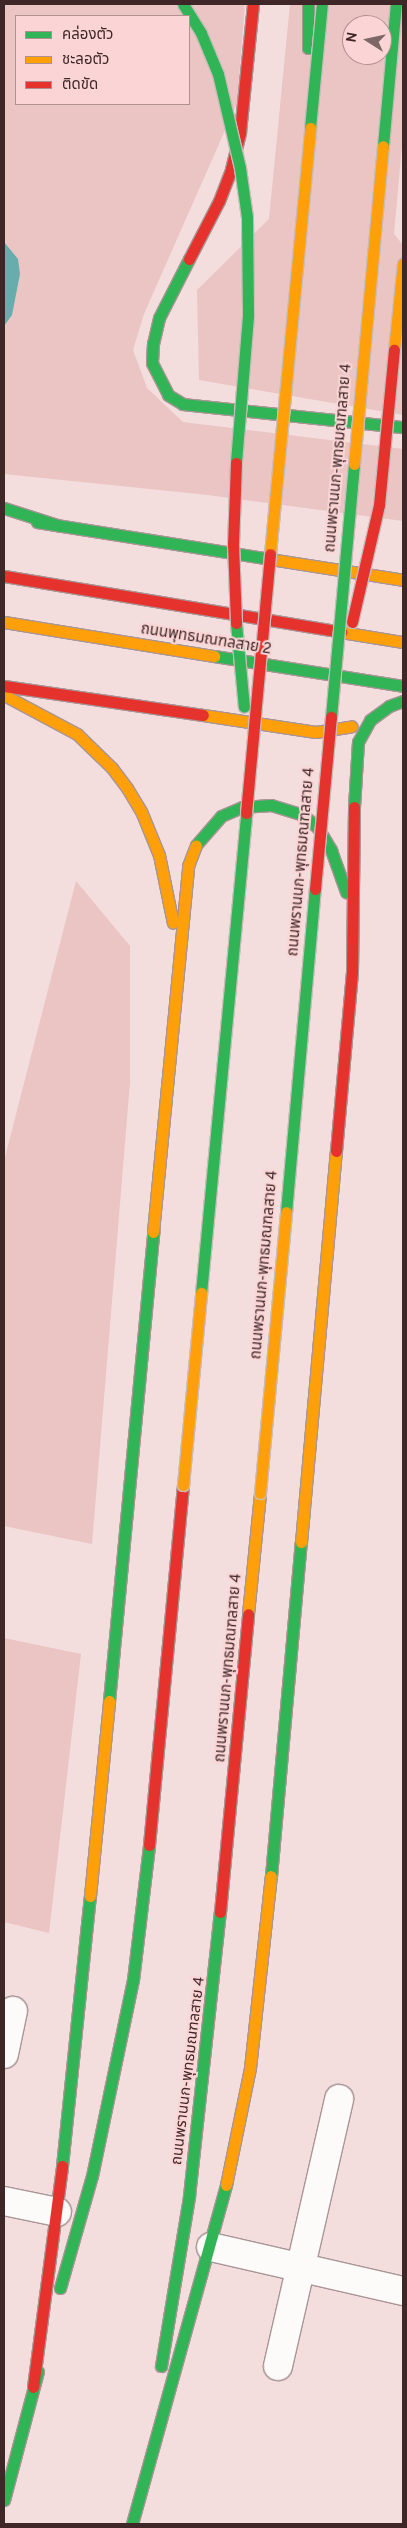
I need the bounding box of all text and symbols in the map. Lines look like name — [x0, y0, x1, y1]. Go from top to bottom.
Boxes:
legend — [15, 15, 190, 105]
north arrow — [342, 15, 392, 65]
text: คล่องตัว — [62, 26, 113, 45]
text: N — [343, 31, 362, 44]
text: ชะลอตัว — [62, 51, 109, 70]
text: ติดขัด — [62, 76, 98, 95]
street label: ถนนพรานนก-พุทธมณฑลสาย 4 — [322, 363, 356, 553]
street label: ถนนพุทธมณฑลสาย 2 — [139, 621, 273, 659]
street label: ถนนพรานนก-พุทธมณฑลสาย 4 — [285, 767, 319, 957]
street label: ถนนพรานนก-พุทธมณฑลสาย 4 — [248, 1170, 282, 1360]
street label: ถนนพรานนก-พุทธมณฑลสาย 4 — [212, 1573, 246, 1763]
street label: ถนนพรานนก-พุทธมณฑลสาย 4 — [169, 1976, 209, 2166]

